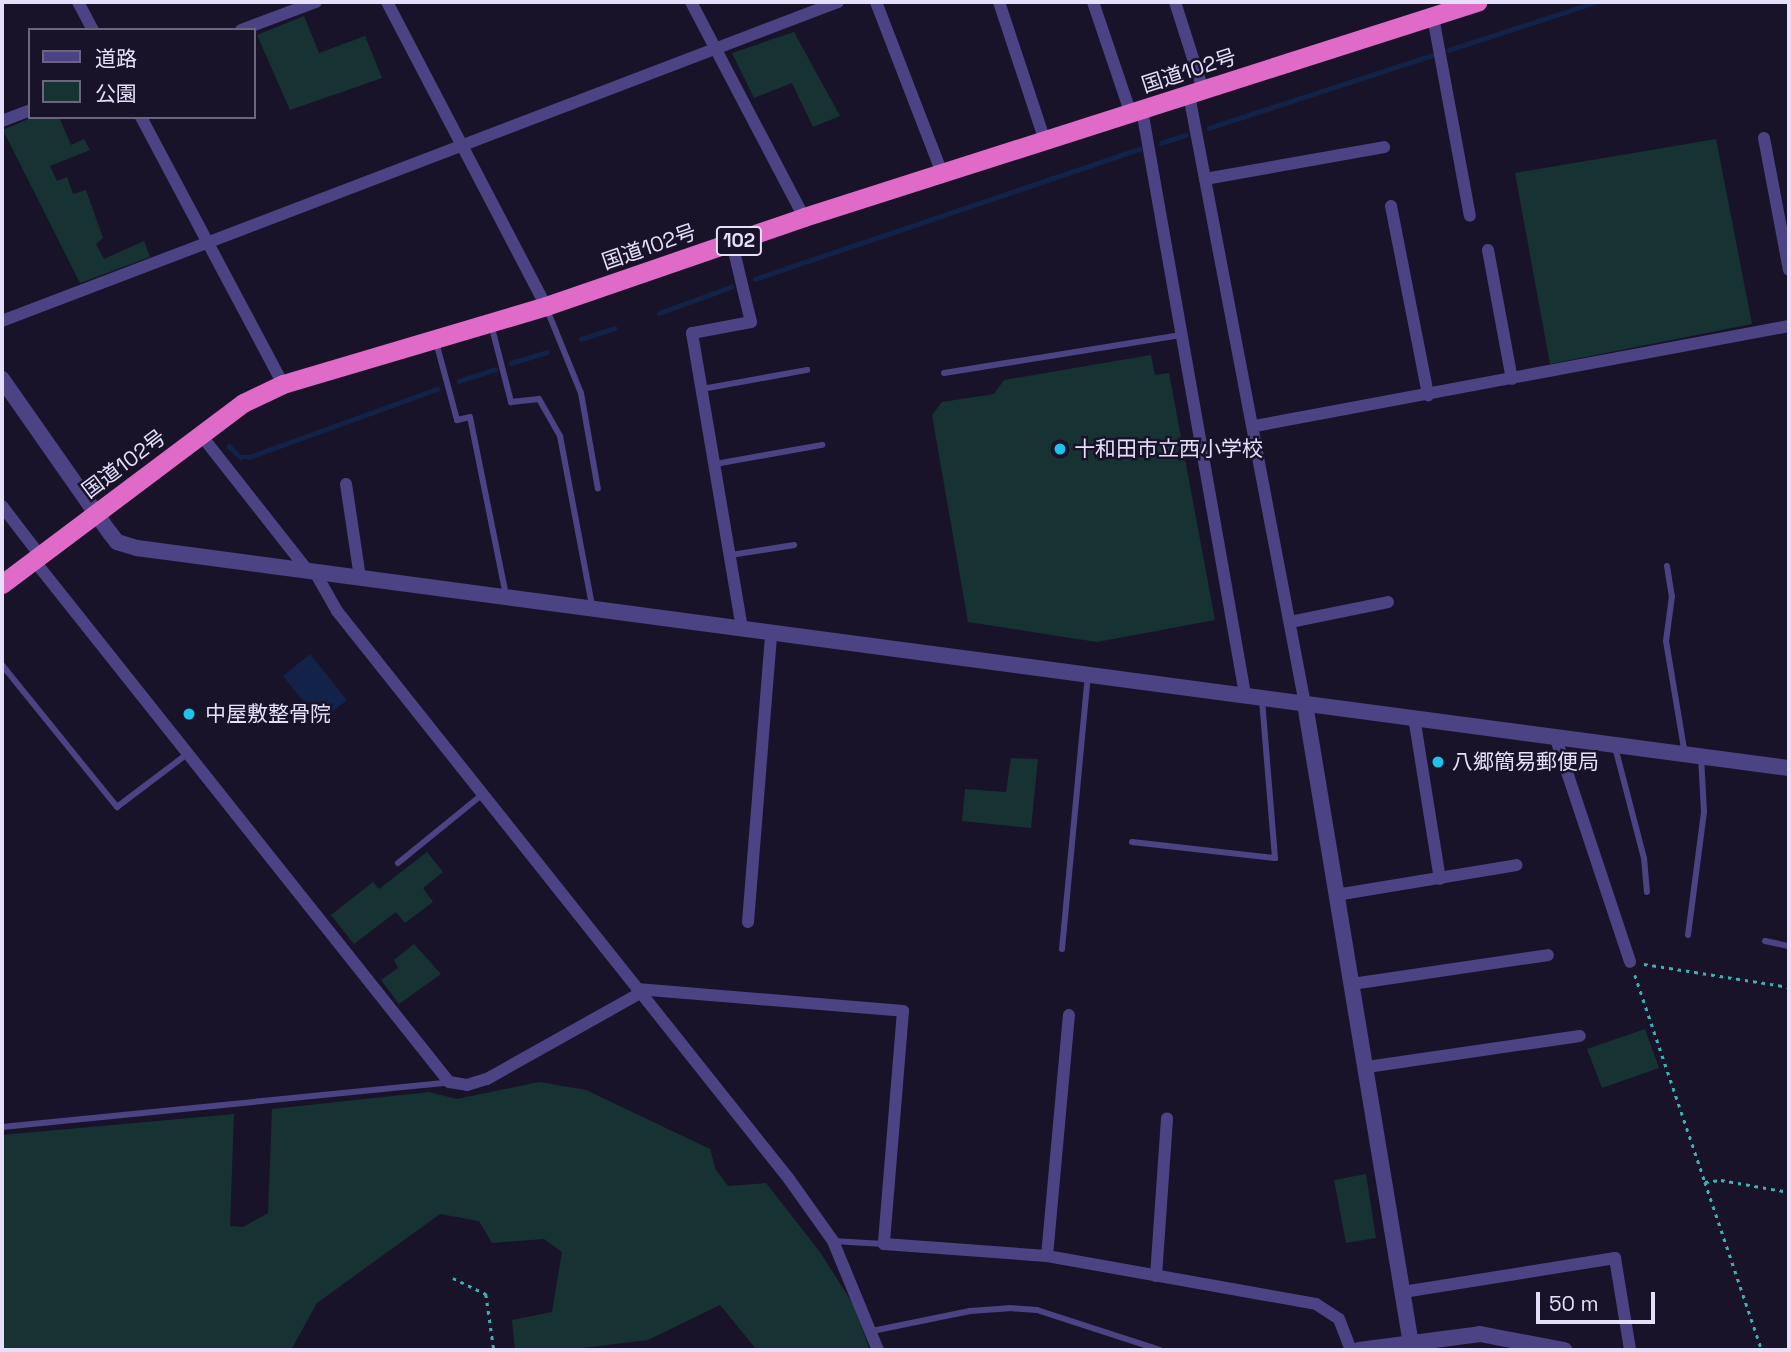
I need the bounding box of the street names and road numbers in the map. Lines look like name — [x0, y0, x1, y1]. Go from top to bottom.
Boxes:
street label: 国道102号 — [1139, 44, 1239, 98]
street label: 国道102号 — [599, 219, 699, 275]
road number: 102 — [714, 226, 764, 256]
street label: 国道102号 — [77, 424, 171, 504]

